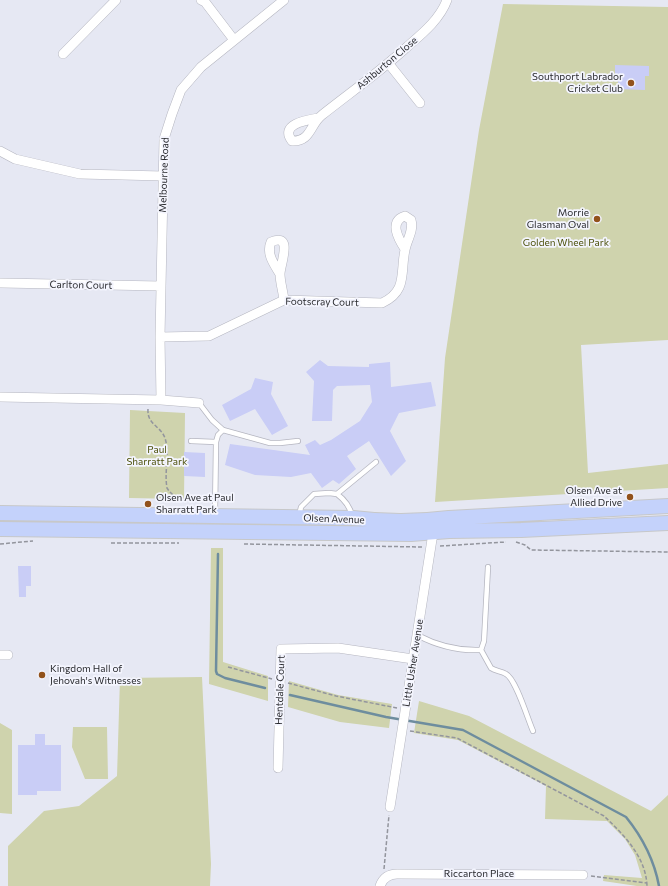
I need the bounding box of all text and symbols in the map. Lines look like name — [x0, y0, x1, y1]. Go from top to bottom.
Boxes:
street label: Ashburton Close — [354, 34, 420, 92]
place label: Southport Labrador Cricket Club — [532, 71, 623, 94]
marker: Southport Labrador Cricket Club — [626, 78, 636, 88]
street label: Melbourne Road — [157, 137, 171, 213]
place label: Morrie Glasman Oval — [527, 207, 589, 230]
marker: Morrie Glasman Oval — [592, 214, 602, 224]
park label: Golden Wheel Park — [523, 237, 609, 249]
street label: Carlton Court — [50, 278, 112, 292]
street label: Footscray Court — [285, 295, 359, 309]
park label: Paul Sharratt Park — [127, 444, 187, 468]
place label: Olsen Ave at Allied Drive — [566, 485, 622, 508]
place label: Olsen Ave at Paul Sharratt Park — [156, 492, 234, 516]
marker: Olsen Ave at Allied Drive — [625, 492, 635, 502]
marker: Olsen Ave at Paul Sharratt Park — [143, 499, 153, 509]
street label: Olsen Avenue — [303, 512, 365, 526]
street label: Little Usher Avenue — [400, 618, 426, 708]
street label: Hentdale Court — [273, 655, 287, 725]
place label: Kingdom Hall of Jehovah's Witnesses — [50, 663, 141, 686]
marker: Kingdom Hall of Jehovah's Witnesses — [37, 670, 47, 680]
street label: Riccarton Place — [444, 868, 514, 880]

